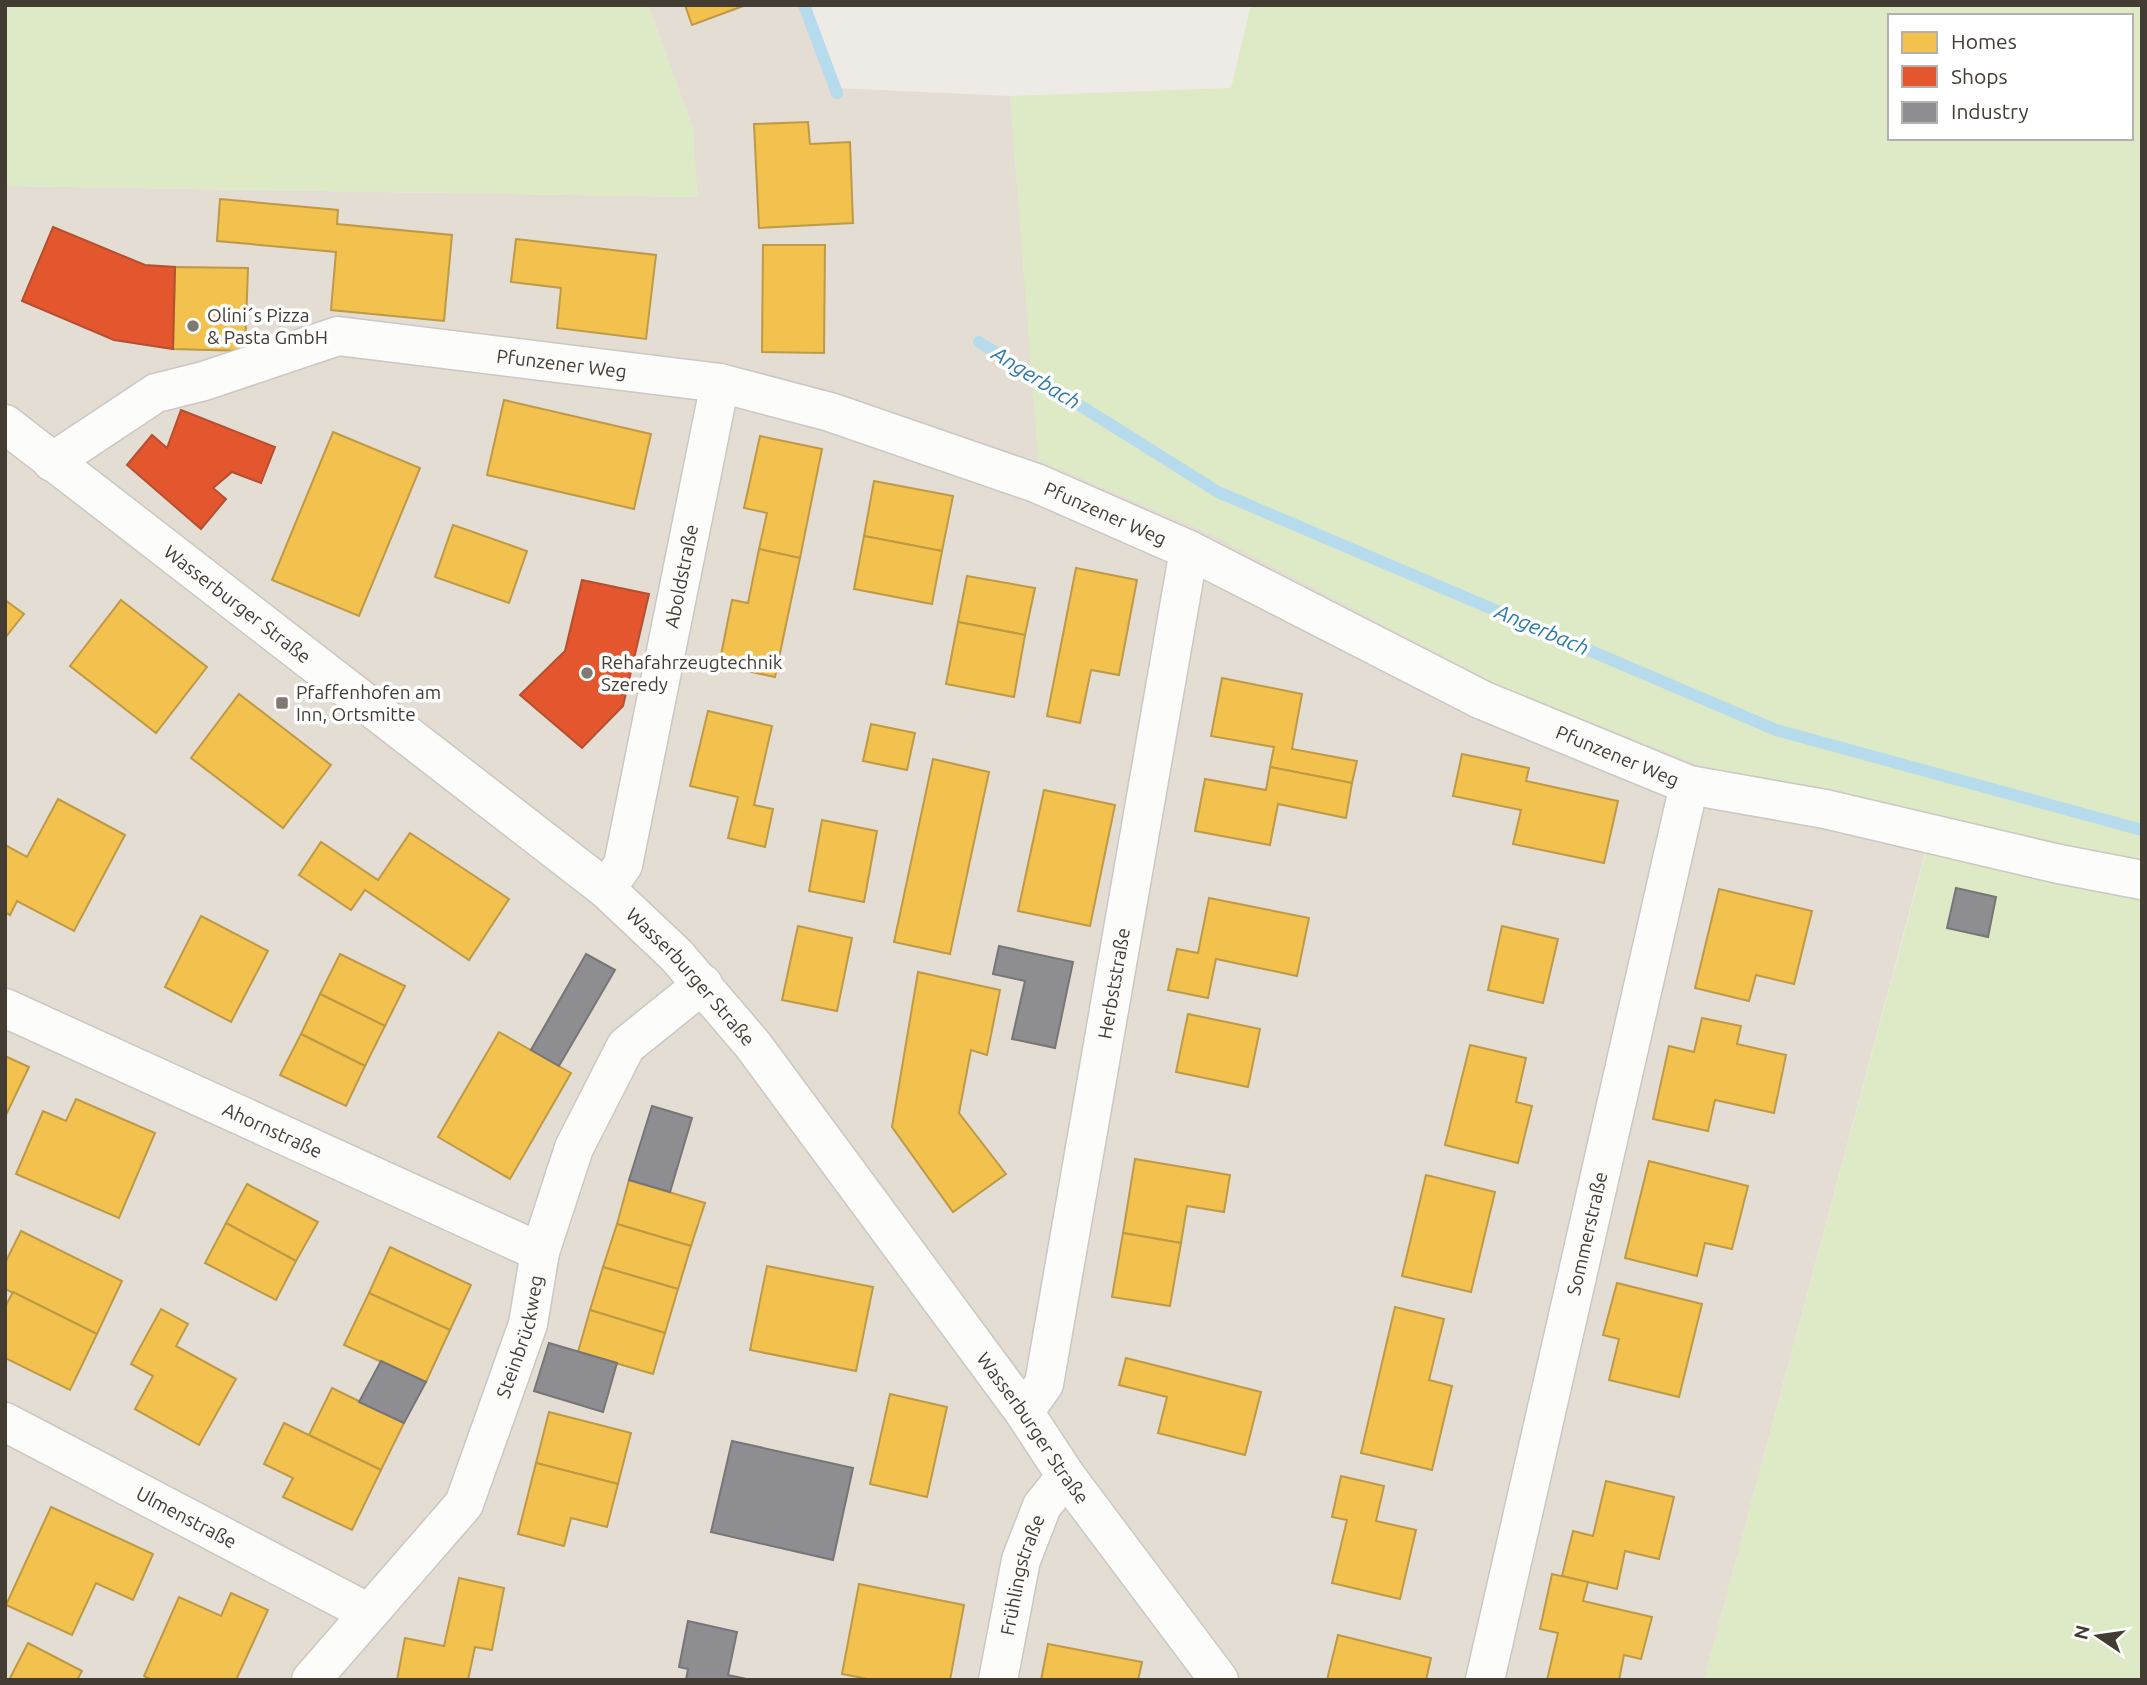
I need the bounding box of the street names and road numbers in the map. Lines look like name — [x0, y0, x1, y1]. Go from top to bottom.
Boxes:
street label: Pfunzener Weg — [495, 345, 628, 382]
street label: Pfunzener Weg — [1041, 477, 1170, 550]
street label: Aboldstraße — [660, 522, 702, 630]
street label: Wasserburger Straße — [160, 540, 315, 668]
street label: Pfunzener Weg — [1553, 721, 1682, 791]
street label: Wasserburger Straße — [622, 903, 760, 1050]
street label: Herbststraße — [1093, 926, 1134, 1041]
street label: Ahornstraße — [219, 1098, 326, 1162]
street label: Sommerstraße — [1562, 1169, 1612, 1297]
street label: Steinbrückweg — [492, 1273, 547, 1401]
street label: Wasserburger Straße — [973, 1348, 1094, 1508]
street label: Ulmenstraße — [133, 1482, 241, 1553]
street label: Frühlingstraße — [996, 1511, 1049, 1637]

